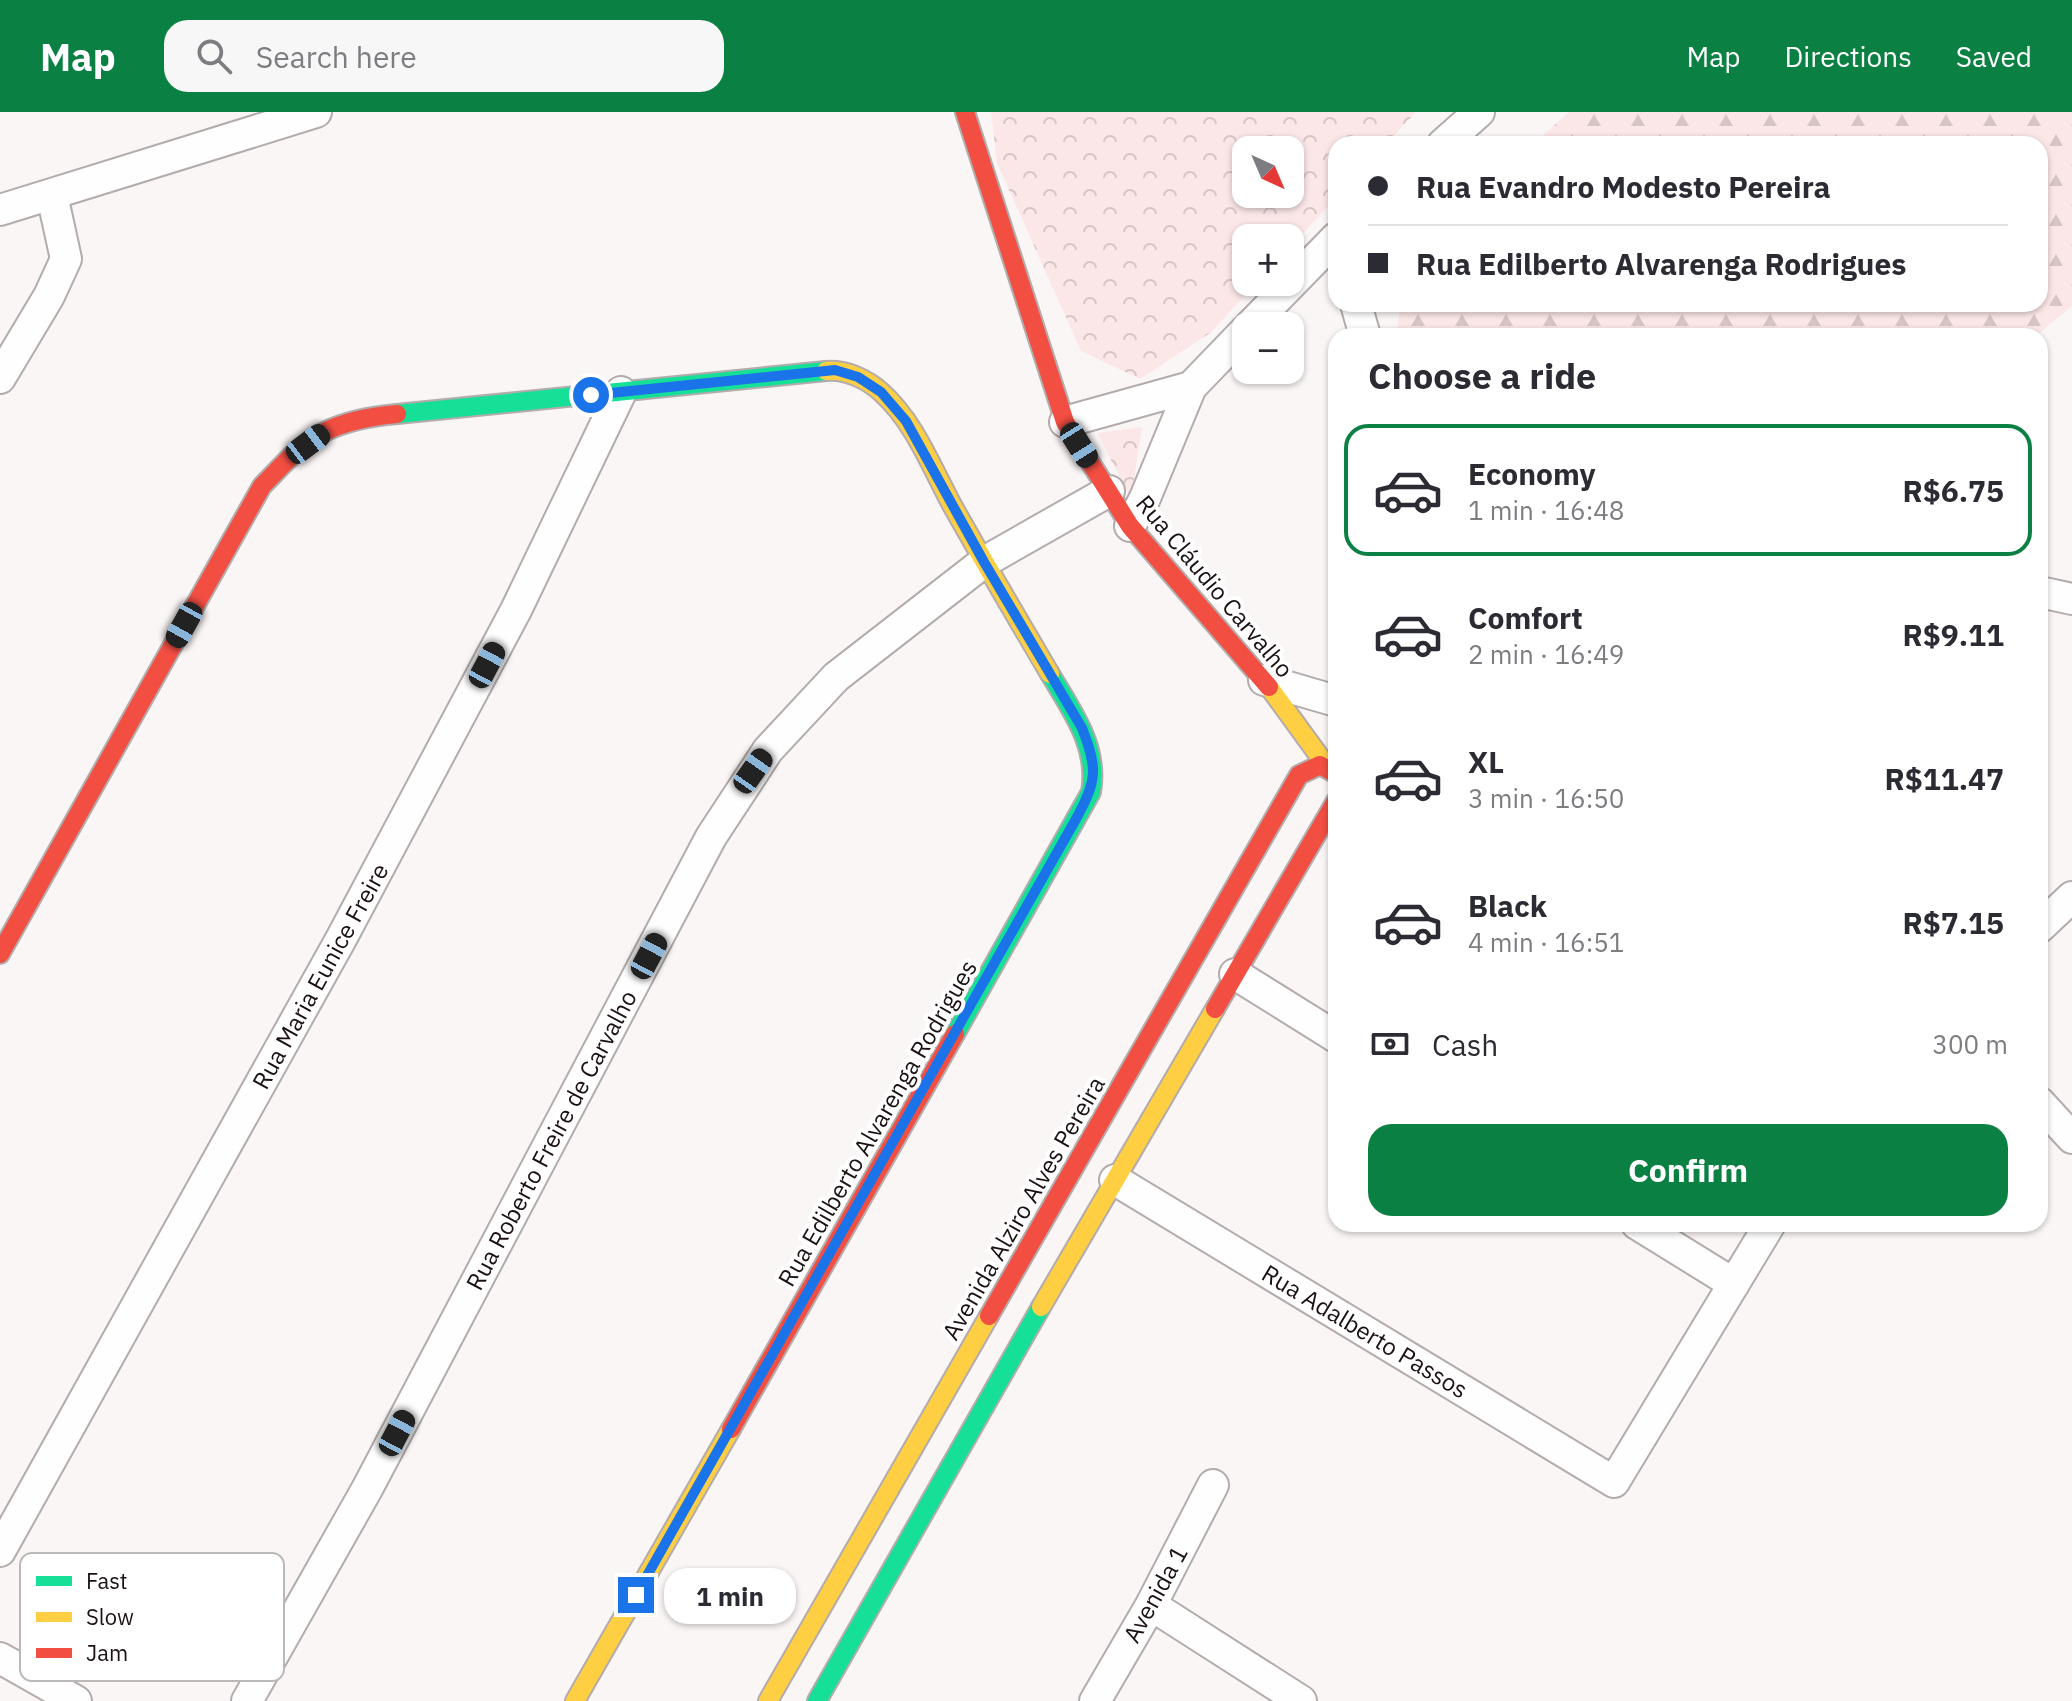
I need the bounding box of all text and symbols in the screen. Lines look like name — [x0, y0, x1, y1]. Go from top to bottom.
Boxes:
search box — [164, 20, 724, 92]
text: Map — [40, 32, 116, 81]
icon: search — [192, 34, 236, 78]
text: Search here — [256, 37, 417, 76]
text: Map — [1686, 38, 1740, 75]
text: Directions — [1784, 38, 1912, 75]
text: Saved — [1956, 38, 2032, 75]
north arrow — [1232, 136, 1304, 208]
map controls — [1232, 136, 1304, 384]
text: Rua Evandro Modesto Pereira — [1416, 167, 1830, 206]
button: + — [1232, 224, 1304, 296]
text: Rua Edilberto Alvarenga Rodrigues — [1416, 244, 1906, 283]
button: − — [1232, 312, 1304, 384]
text: Choose a ride — [1368, 352, 1596, 399]
route start — [573, 377, 609, 413]
car — [1056, 418, 1102, 472]
car — [282, 420, 334, 468]
icon: car — [1372, 454, 1444, 526]
text: Economy — [1468, 454, 1596, 493]
text: R$6.75 — [1902, 471, 2004, 510]
street label: Rua Cláudio Carvalho — [1129, 488, 1301, 684]
text: 1 min · 16:48 — [1468, 493, 1624, 527]
car — [162, 598, 206, 652]
icon: car — [1372, 598, 1444, 670]
text: Comfort — [1468, 598, 1583, 637]
text: R$9.11 — [1902, 615, 2004, 654]
text: 2 min · 16:49 — [1468, 637, 1624, 671]
car — [465, 638, 509, 692]
icon: car — [1372, 742, 1444, 814]
text: XL — [1468, 742, 1504, 781]
car — [729, 744, 777, 798]
text: R$11.47 — [1884, 759, 2004, 798]
text: 3 min · 16:50 — [1468, 781, 1624, 815]
street label: Rua Maria Eunice Freire — [244, 857, 396, 1095]
icon: car — [1372, 886, 1444, 958]
text: Black — [1468, 886, 1547, 925]
text: R$7.15 — [1902, 903, 2004, 942]
text: 4 min · 16:51 — [1468, 925, 1624, 959]
car — [627, 929, 671, 983]
street label: Rua Edilberto Alvarenga Rodrigues — [770, 954, 984, 1292]
street label: Rua Roberto Freire de Carvalho — [458, 984, 644, 1296]
icon: cash — [1368, 1022, 1412, 1066]
text: Cash — [1432, 1025, 1498, 1064]
text: 300 m — [1932, 1027, 2008, 1061]
street label: Avenida Alziro Alves Pereira — [934, 1070, 1112, 1345]
button: Confirm — [1368, 1124, 2008, 1216]
street label: Rua Adalberto Passos — [1256, 1257, 1474, 1405]
car — [375, 1406, 419, 1460]
street label: Avenida 1 — [1115, 1540, 1195, 1648]
legend — [20, 1553, 284, 1681]
text: Fast — [86, 1566, 127, 1595]
callout: 1 min — [664, 1567, 796, 1623]
route end — [618, 1577, 654, 1613]
text: 1 min — [696, 1579, 764, 1613]
text: Slow — [86, 1602, 134, 1631]
text: Jam — [86, 1638, 128, 1667]

